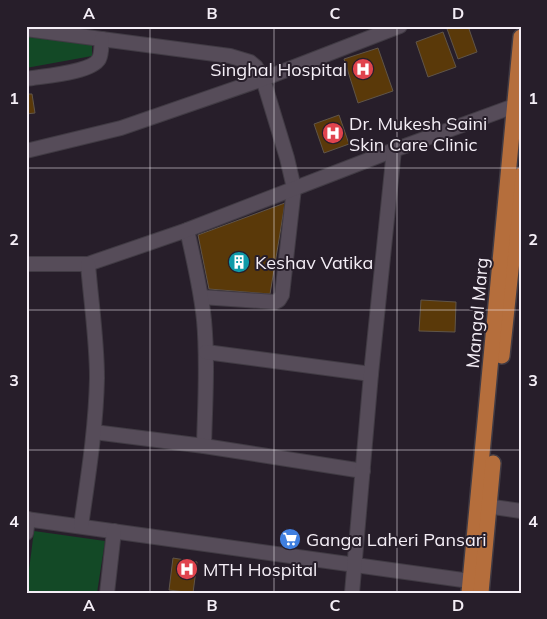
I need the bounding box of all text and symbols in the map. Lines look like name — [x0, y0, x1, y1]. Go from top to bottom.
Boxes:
text: A — [83, 3, 95, 23]
text: B — [206, 3, 218, 23]
text: C — [330, 3, 341, 23]
text: D — [452, 3, 464, 23]
hospital icon: Singhal Hospital — [351, 57, 375, 81]
place label: Singhal Hospital — [210, 58, 347, 81]
text: 1 — [9, 88, 19, 108]
text: 1 — [528, 88, 538, 108]
place label: Dr. Mukesh Saini Skin Care Clinic — [349, 112, 487, 156]
hospital icon: Dr. Mukesh Saini Skin Care Clinic — [321, 121, 345, 145]
text: 2 — [9, 229, 19, 249]
text: 2 — [528, 229, 538, 249]
building icon: Keshav Vatika — [227, 250, 251, 274]
place label: Keshav Vatika — [255, 251, 373, 274]
street label: Mangal Marg — [461, 257, 493, 369]
text: 3 — [9, 370, 19, 390]
text: 3 — [528, 370, 538, 390]
text: 4 — [9, 511, 19, 531]
text: 4 — [528, 511, 538, 531]
supermarket icon: Ganga Laheri Pansari — [278, 527, 302, 551]
place label: Ganga Laheri Pansari — [306, 528, 487, 551]
hospital icon: MTH Hospital — [175, 557, 199, 581]
place label: MTH Hospital — [203, 558, 317, 581]
text: A — [83, 595, 95, 615]
text: B — [206, 595, 218, 615]
text: C — [330, 595, 341, 615]
text: D — [452, 595, 464, 615]

